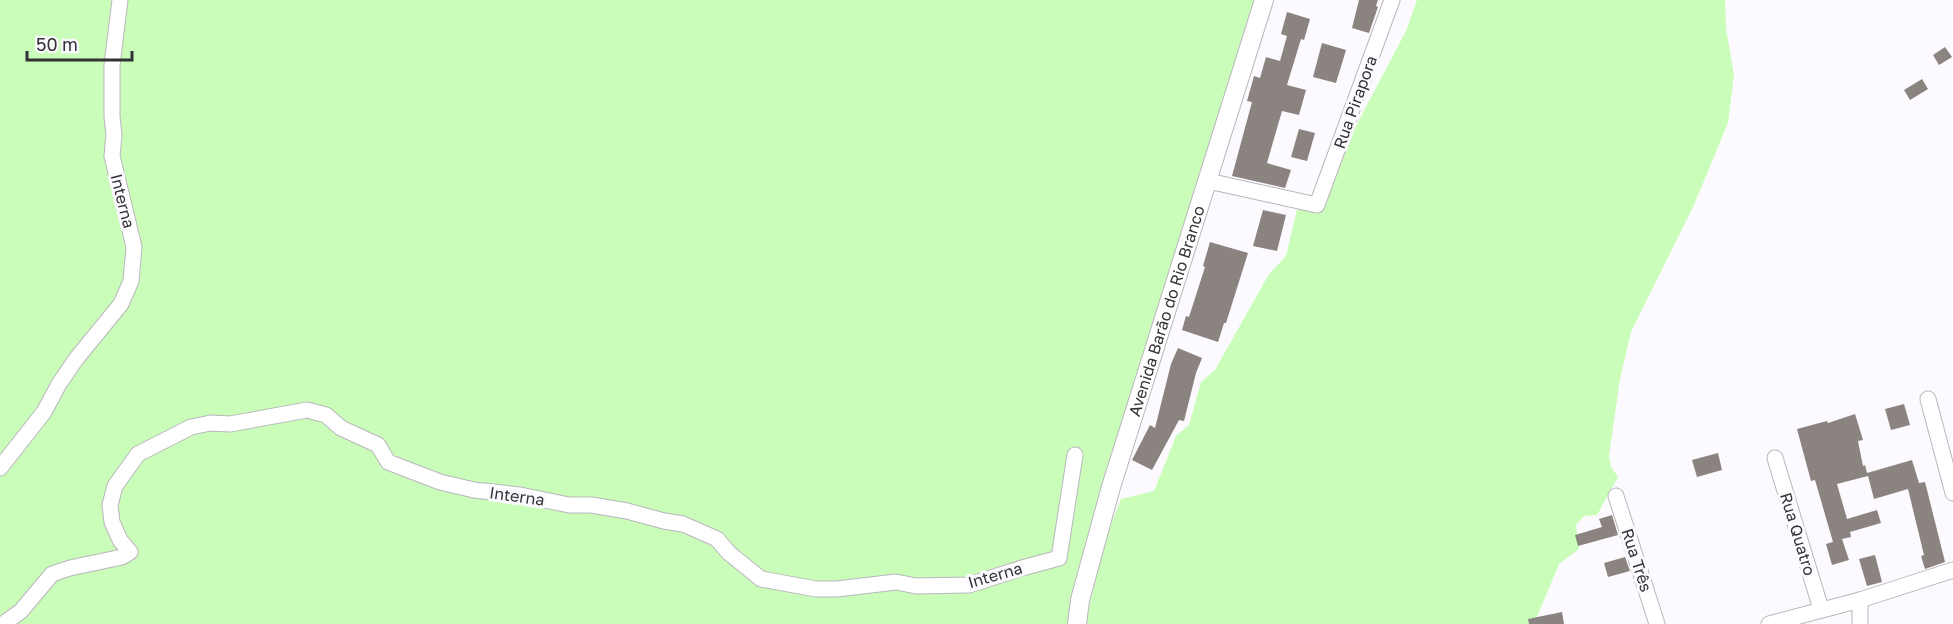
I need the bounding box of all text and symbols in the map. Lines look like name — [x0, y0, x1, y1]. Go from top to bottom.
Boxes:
scale bar — [27, 24, 132, 62]
text: 50 m — [36, 33, 78, 55]
street label: Rua Pirapora — [1329, 53, 1381, 151]
street label: Interna — [107, 172, 139, 230]
street label: Avenida Barão do Rio Branco — [1124, 203, 1209, 419]
street label: Interna — [488, 482, 546, 510]
street label: Rua Quatro — [1776, 490, 1820, 578]
street label: Rua Três — [1617, 526, 1657, 594]
street label: Interna — [966, 558, 1024, 592]

